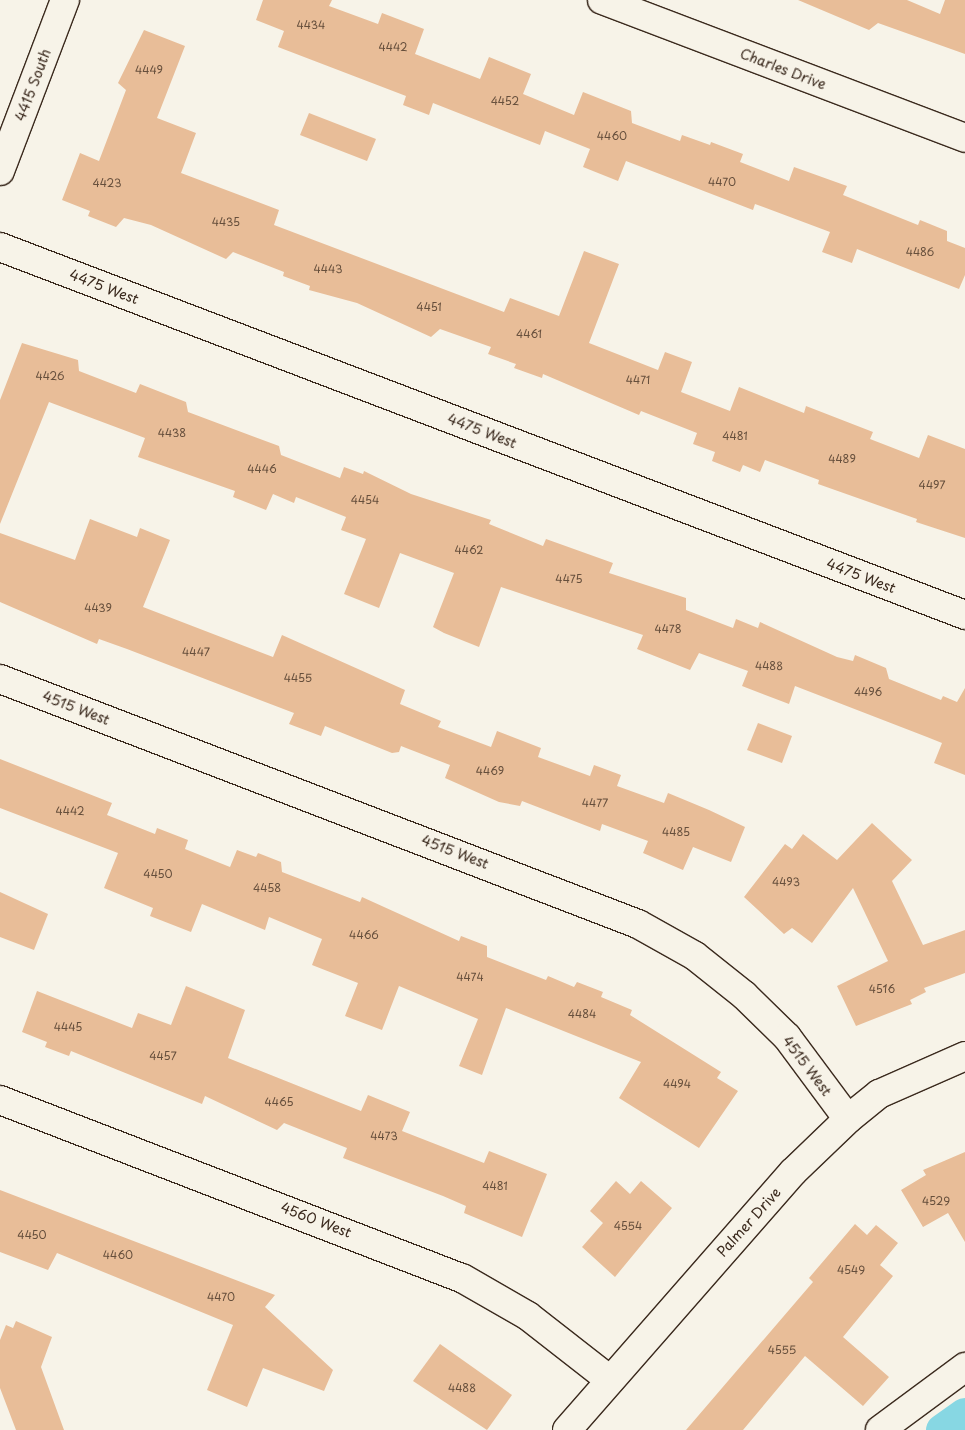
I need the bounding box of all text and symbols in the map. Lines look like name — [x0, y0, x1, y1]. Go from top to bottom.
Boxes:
house number: 4434 — [297, 18, 325, 32]
house number: 4442 — [378, 40, 408, 54]
street label: Charles Drive — [737, 45, 829, 93]
street label: 4415 South — [12, 46, 54, 124]
house number: 4449 — [135, 63, 163, 77]
house number: 4452 — [491, 94, 519, 108]
house number: 4460 — [597, 129, 627, 143]
house number: 4470 — [708, 175, 736, 189]
house number: 4423 — [92, 176, 122, 190]
house number: 4435 — [212, 215, 240, 229]
house number: 4486 — [906, 245, 934, 259]
house number: 4443 — [313, 262, 343, 276]
street label: 4475 West — [67, 266, 141, 308]
house number: 4451 — [416, 300, 442, 314]
house number: 4461 — [516, 327, 542, 341]
house number: 4426 — [35, 369, 65, 383]
house number: 4471 — [626, 373, 650, 387]
street label: 4475 West — [445, 410, 519, 452]
house number: 4438 — [158, 426, 186, 440]
house number: 4481 — [722, 429, 748, 443]
house number: 4489 — [828, 452, 856, 466]
house number: 4446 — [247, 462, 277, 476]
house number: 4497 — [919, 478, 945, 492]
house number: 4454 — [351, 493, 379, 507]
house number: 4462 — [455, 543, 483, 557]
street label: 4475 West — [824, 555, 898, 597]
house number: 4475 — [555, 572, 583, 586]
house number: 4439 — [84, 601, 112, 615]
house number: 4478 — [654, 622, 682, 636]
house number: 4447 — [182, 645, 210, 659]
house number: 4488 — [755, 659, 783, 673]
house number: 4455 — [284, 671, 312, 685]
house number: 4496 — [854, 685, 882, 699]
street label: 4515 West — [40, 687, 112, 729]
house number: 4469 — [476, 764, 504, 778]
house number: 4477 — [582, 796, 608, 810]
house number: 4442 — [55, 804, 85, 818]
house number: 4485 — [662, 825, 690, 839]
street label: 4515 West — [419, 831, 491, 873]
house number: 4450 — [143, 867, 173, 881]
house number: 4493 — [772, 875, 800, 889]
house number: 4458 — [253, 881, 281, 895]
house number: 4466 — [349, 928, 379, 942]
house number: 4474 — [456, 970, 484, 984]
house number: 4516 — [869, 982, 895, 996]
house number: 4484 — [568, 1007, 596, 1021]
house number: 4445 — [54, 1020, 82, 1034]
street label: 4515 West — [779, 1033, 835, 1099]
house number: 4457 — [149, 1049, 177, 1063]
house number: 4494 — [663, 1077, 691, 1091]
house number: 4465 — [264, 1095, 294, 1109]
house number: 4473 — [370, 1129, 398, 1143]
house number: 4481 — [482, 1179, 508, 1193]
street label: Palmer Drive — [714, 1184, 784, 1260]
house number: 4529 — [922, 1194, 950, 1208]
street label: 4560 West — [278, 1199, 354, 1241]
house number: 4554 — [614, 1219, 642, 1233]
house number: 4450 — [17, 1228, 47, 1242]
house number: 4460 — [103, 1248, 133, 1262]
house number: 4549 — [837, 1263, 865, 1277]
house number: 4470 — [207, 1290, 235, 1304]
house number: 4555 — [768, 1343, 796, 1357]
house number: 4488 — [448, 1381, 476, 1395]

